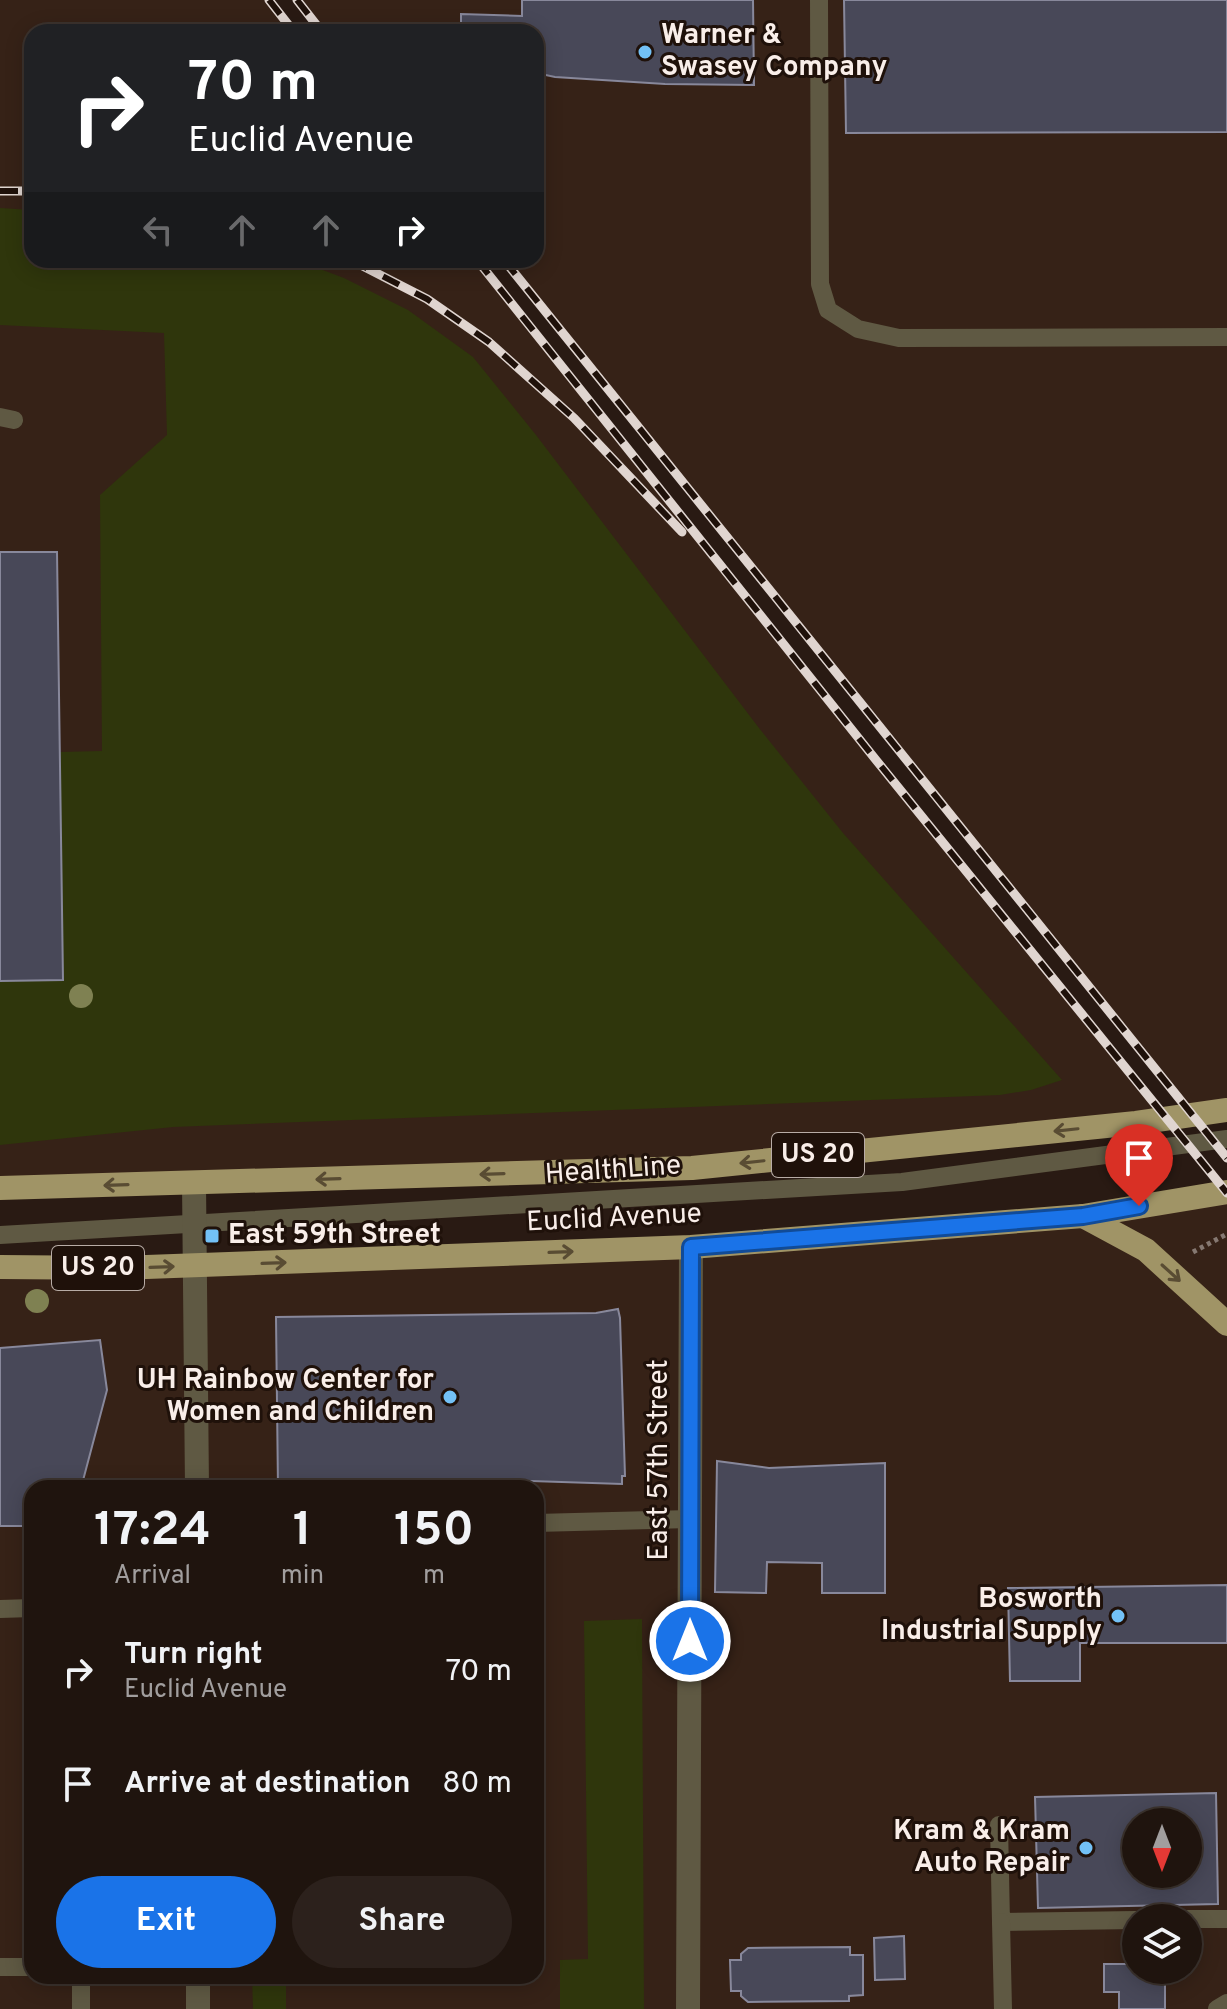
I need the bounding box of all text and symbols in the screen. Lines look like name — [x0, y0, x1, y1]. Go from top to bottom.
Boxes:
place label: Warner & Swasey Company — [661, 18, 887, 86]
marker: Warner & Swasey Company — [636, 43, 654, 61]
text: 70 m — [188, 50, 318, 120]
icon: right — [56, 56, 160, 160]
text: Euclid Avenue — [188, 119, 414, 165]
icon: left — [136, 208, 180, 252]
icon: ahead — [220, 208, 264, 252]
icon: ahead — [304, 208, 348, 252]
icon: right — [388, 208, 432, 252]
one-way arrow — [1053, 1123, 1080, 1138]
pin — [1105, 1124, 1173, 1206]
road number: US 20 — [772, 1133, 864, 1177]
icon: arrive — [1117, 1136, 1161, 1180]
street label: HealthLine — [544, 1148, 682, 1194]
one-way arrow — [739, 1155, 766, 1170]
one-way arrow — [479, 1166, 506, 1182]
one-way arrow — [315, 1171, 342, 1186]
one-way arrow — [103, 1177, 130, 1192]
street label: Euclid Avenue — [525, 1196, 703, 1242]
place label: East 59th Street — [228, 1218, 441, 1254]
marker: East 59th Street — [203, 1227, 221, 1245]
one-way arrow — [547, 1244, 574, 1259]
road number: US 20 — [52, 1246, 144, 1290]
one-way arrow — [260, 1256, 287, 1271]
one-way arrow — [148, 1259, 175, 1274]
one-way arrow — [1161, 1263, 1181, 1281]
street label: East 57th Street — [642, 1359, 678, 1561]
place label: UH Rainbow Center for Women and Children — [137, 1363, 434, 1431]
marker: UH Rainbow Center for Women and Children — [441, 1388, 459, 1406]
text: 17:24 — [94, 1502, 211, 1562]
text: 1 — [293, 1502, 312, 1562]
text: 150 — [394, 1502, 474, 1562]
text: Arrival — [114, 1560, 191, 1593]
text: min — [281, 1560, 324, 1593]
text: m — [423, 1560, 445, 1593]
place label: Bosworth Industrial Supply — [881, 1582, 1102, 1650]
position arrow — [648, 1599, 732, 1683]
marker: Bosworth Industrial Supply — [1109, 1607, 1127, 1625]
text: Turn right — [124, 1637, 262, 1674]
icon: right — [56, 1650, 100, 1694]
text: 70 m — [446, 1654, 512, 1691]
text: Euclid Avenue — [124, 1674, 287, 1707]
icon: arrive — [56, 1762, 100, 1806]
text: Arrive at destination — [124, 1766, 410, 1803]
text: 80 m — [442, 1766, 512, 1803]
north arrow — [1122, 1808, 1202, 1888]
map controls — [1122, 1808, 1202, 1984]
place label: Kram & Kram Auto Repair — [893, 1814, 1070, 1882]
marker: Kram & Kram Auto Repair — [1077, 1839, 1095, 1857]
button: Exit — [56, 1876, 276, 1968]
button: Share — [292, 1876, 512, 1968]
button: layers — [1122, 1904, 1202, 1984]

